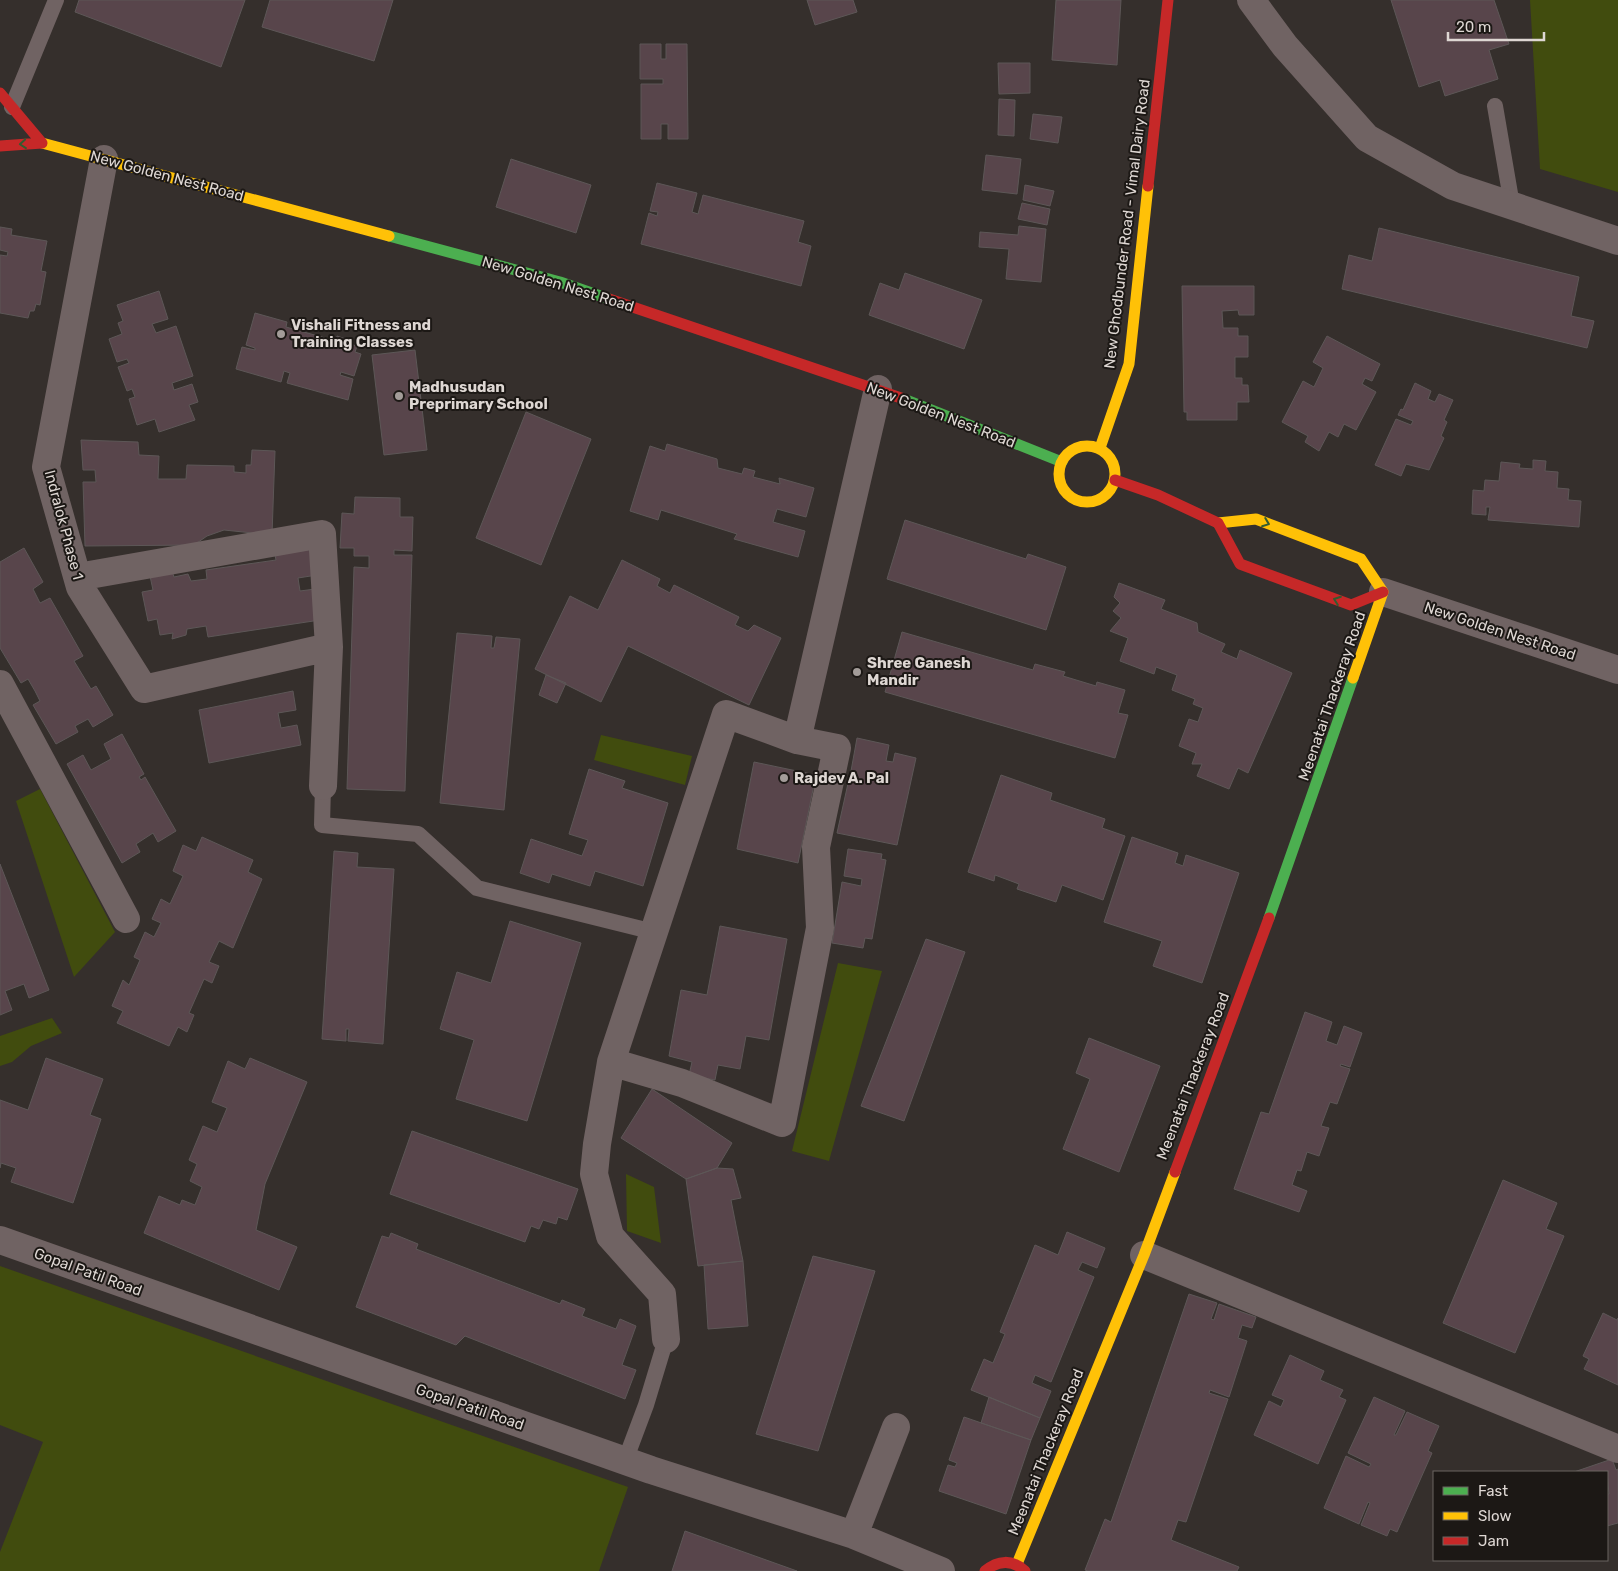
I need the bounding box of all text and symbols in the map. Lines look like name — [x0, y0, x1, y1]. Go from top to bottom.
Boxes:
scale bar — [1448, 10, 1544, 42]
text: 20 m — [1456, 18, 1491, 36]
street label: New Ghodbunder Road - Vimal Dairy Road — [1100, 78, 1154, 370]
one-way arrow — [18, 138, 26, 149]
street label: New Golden Nest Road — [88, 147, 246, 205]
street label: New Golden Nest Road — [480, 252, 636, 316]
place label: Vishali Fitness and Training Classes — [291, 316, 431, 351]
marker: Vishali Fitness and Training Classes — [275, 328, 287, 340]
place label: Madhusudan Preprimary School — [409, 378, 548, 413]
street label: New Golden Nest Road — [864, 378, 1018, 452]
marker: Madhusudan Preprimary School — [393, 390, 405, 402]
street label: Indralok Phase 1 — [41, 468, 87, 582]
one-way arrow — [1261, 517, 1270, 527]
one-way arrow — [1334, 596, 1342, 606]
street label: New Golden Nest Road — [1422, 598, 1578, 664]
street label: Meenatai Thackeray Road — [1295, 609, 1369, 783]
place label: Shree Ganesh Mandir — [867, 654, 971, 689]
marker: Shree Ganesh Mandir — [851, 666, 863, 678]
place label: Rajdev A. Pal — [794, 769, 889, 787]
marker: Rajdev A. Pal — [778, 772, 790, 784]
street label: Meenatai Thackeray Road — [1153, 990, 1233, 1162]
street label: Gopal Patil Road — [32, 1244, 144, 1300]
street label: Meenatai Thackeray Road — [1004, 1366, 1088, 1538]
street label: Gopal Patil Road — [413, 1380, 527, 1434]
legend — [1433, 1471, 1608, 1561]
text: Fast — [1478, 1482, 1508, 1500]
text: Slow — [1478, 1507, 1511, 1525]
text: Jam — [1478, 1532, 1509, 1550]

